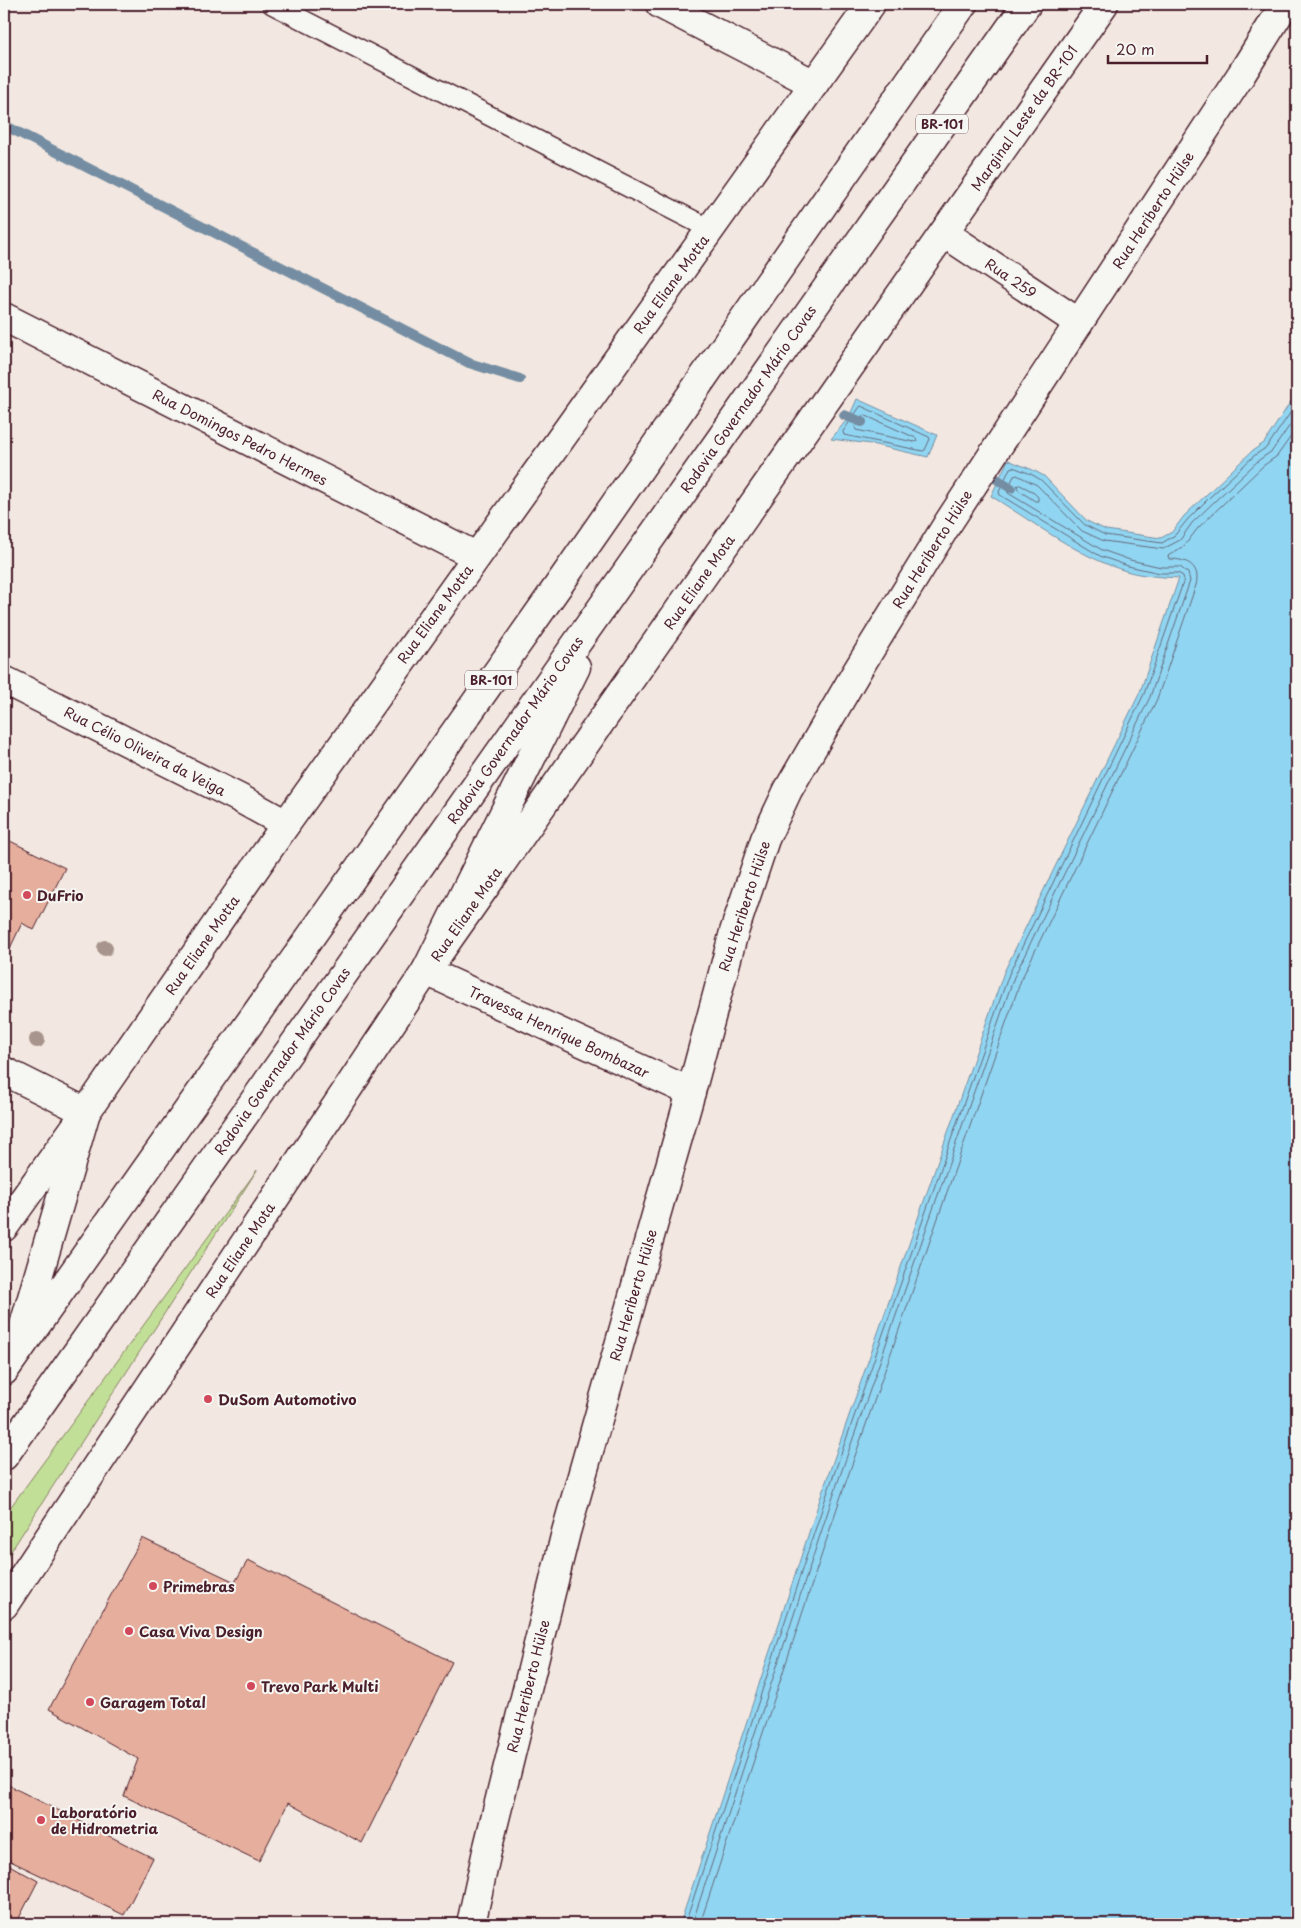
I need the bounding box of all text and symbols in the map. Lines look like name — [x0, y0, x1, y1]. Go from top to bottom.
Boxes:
scale bar — [1108, 32, 1207, 64]
text: 20 m — [1116, 37, 1155, 60]
street label: Marginal Leste da BR-101 — [966, 41, 1082, 195]
road number: BR-101 — [916, 115, 968, 134]
street label: Rua Heriberto Hülse — [1107, 147, 1199, 273]
street label: Rua Eliane Motta — [628, 230, 714, 338]
street label: Rua 259 — [981, 253, 1041, 303]
street label: Rodovia Governador Mário Covas — [675, 301, 821, 497]
street label: Rua Domingos Pedro Hermes — [149, 384, 331, 490]
street label: Rua Heriberto Hülse — [887, 485, 977, 612]
street label: Rua Eliane Mota — [658, 530, 740, 634]
street label: Rua Eliane Motta — [392, 560, 478, 668]
street label: Rodovia Governador Mário Covas — [442, 632, 588, 828]
road number: BR-101 — [465, 670, 517, 690]
street label: Rua Célio Oliveira da Veiga — [60, 701, 230, 801]
street label: Rua Heriberto Hülse — [713, 838, 775, 974]
street label: Rua Eliane Mota — [425, 862, 507, 966]
place label: DuFrio — [37, 885, 84, 906]
marker: DuFrio — [21, 889, 33, 901]
street label: Rua Eliane Motta — [160, 891, 244, 999]
street label: Rodovia Governador Mário Covas — [209, 963, 355, 1159]
street label: Travessa Henrique Bombazar — [465, 981, 653, 1083]
street label: Rua Eliane Mota — [200, 1198, 280, 1302]
street label: Rua Heriberto Hülse — [604, 1226, 662, 1363]
place label: DuSom Automotivo — [218, 1389, 356, 1410]
marker: DuSom Automotivo — [202, 1393, 214, 1405]
place label: Primebras — [163, 1576, 235, 1597]
marker: Primebras — [147, 1580, 159, 1592]
street label: Rua Heriberto Hülse — [501, 1617, 555, 1755]
place label: Casa Viva Design — [139, 1621, 263, 1642]
marker: Casa Viva Design — [123, 1625, 135, 1637]
place label: Trevo Park Multi — [261, 1676, 379, 1697]
marker: Trevo Park Multi — [245, 1680, 257, 1692]
place label: Garagem Total — [100, 1692, 206, 1713]
marker: Garagem Total — [84, 1696, 96, 1708]
place label: Laboratório de Hidrometria — [51, 1802, 159, 1839]
marker: Laboratório de Hidrometria — [35, 1814, 47, 1826]

